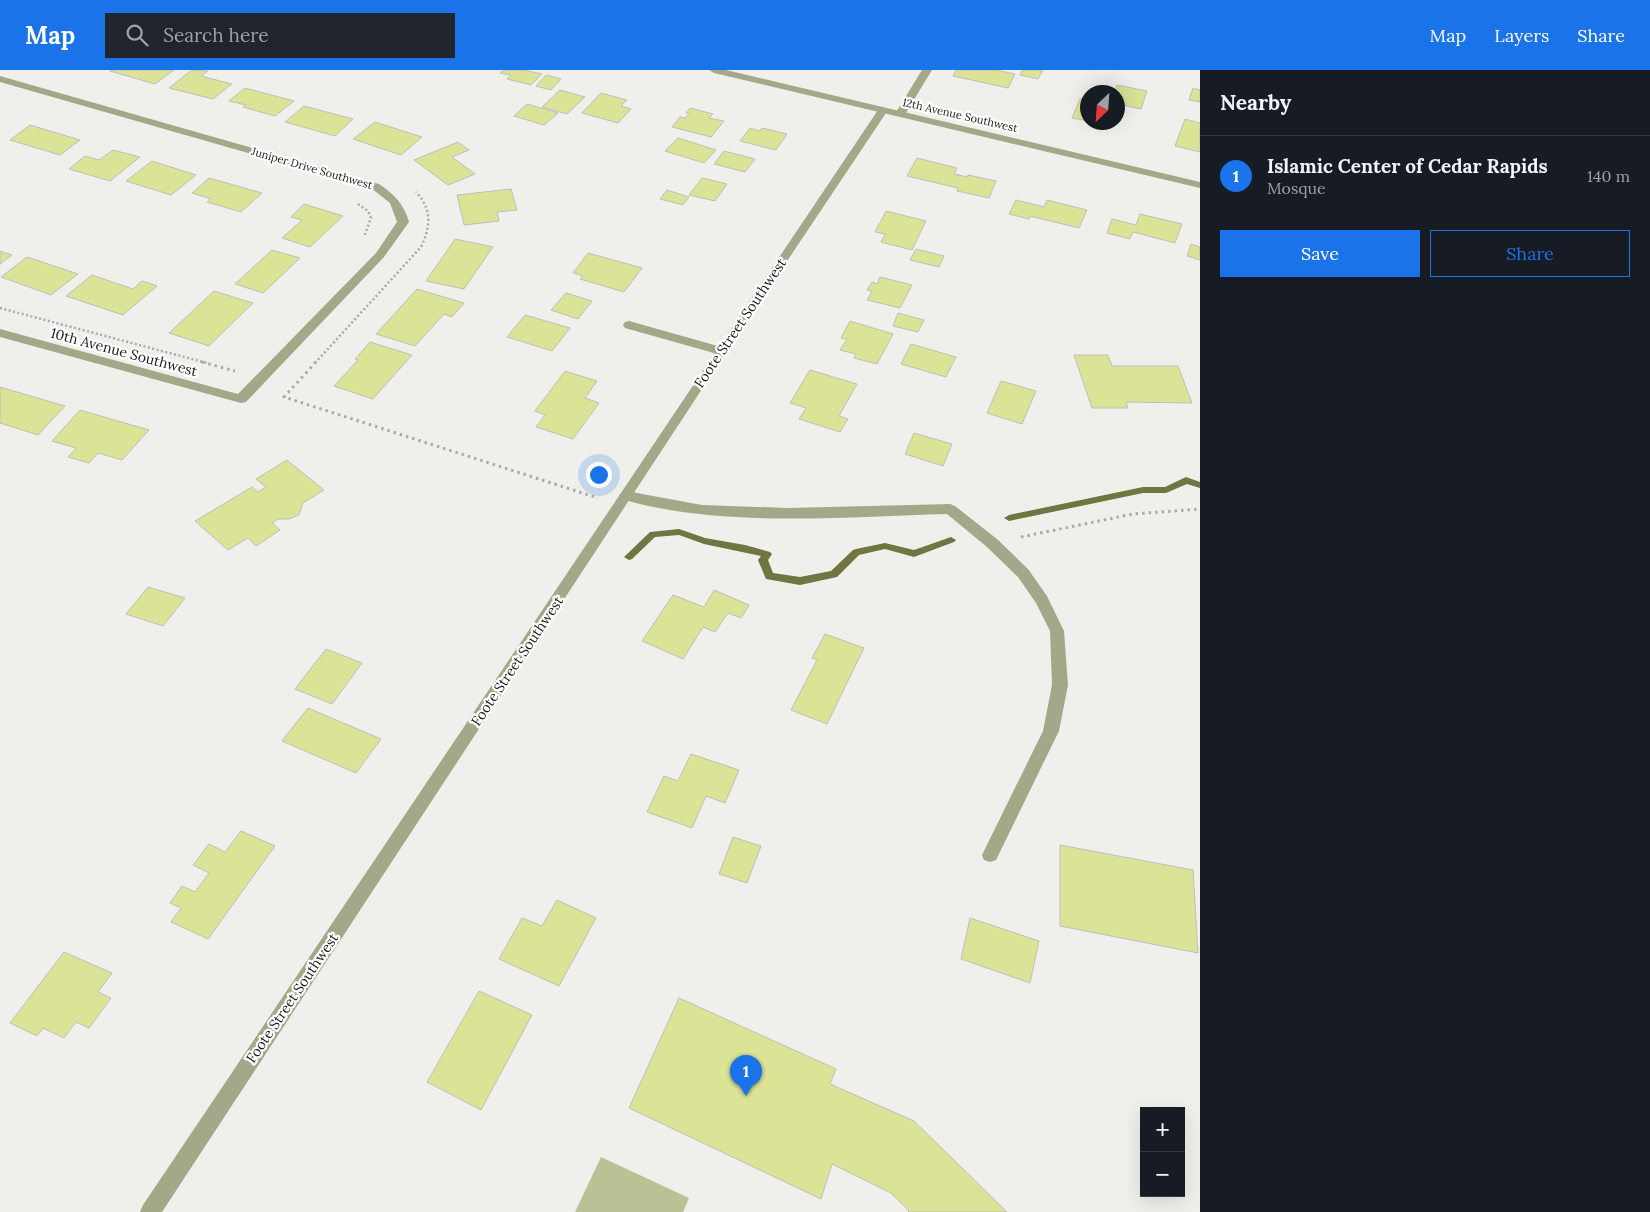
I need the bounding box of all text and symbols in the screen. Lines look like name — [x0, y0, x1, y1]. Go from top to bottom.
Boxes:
search box — [105, 13, 455, 58]
text: Map — [25, 20, 75, 51]
icon: search — [123, 21, 151, 49]
text: Search here — [163, 23, 269, 47]
text: Map — [1430, 24, 1466, 47]
text: Layers — [1494, 24, 1549, 47]
text: Share — [1577, 24, 1625, 47]
north arrow — [1080, 85, 1125, 130]
text: Nearby — [1220, 89, 1291, 116]
street label: 12th Avenue Southwest — [901, 95, 1020, 135]
street label: Juniper Drive Southwest — [249, 144, 375, 192]
text: Islamic Center of Cedar Rapids — [1267, 154, 1548, 178]
text: 1 — [1233, 166, 1239, 186]
text: 140 m — [1587, 166, 1630, 186]
text: Mosque — [1267, 178, 1326, 198]
button: Save — [1220, 230, 1420, 277]
button: Share — [1430, 230, 1630, 277]
street label: Foote Street Southwest — [690, 254, 790, 391]
street label: 10th Avenue Southwest — [49, 324, 200, 380]
your location — [586, 462, 612, 488]
street label: Foote Street Southwest — [467, 592, 567, 729]
street label: Foote Street Southwest — [242, 929, 342, 1066]
pin: 1 — [730, 1055, 762, 1096]
map controls — [1140, 1107, 1185, 1197]
button: + — [1140, 1107, 1185, 1152]
button: − — [1140, 1152, 1185, 1197]

